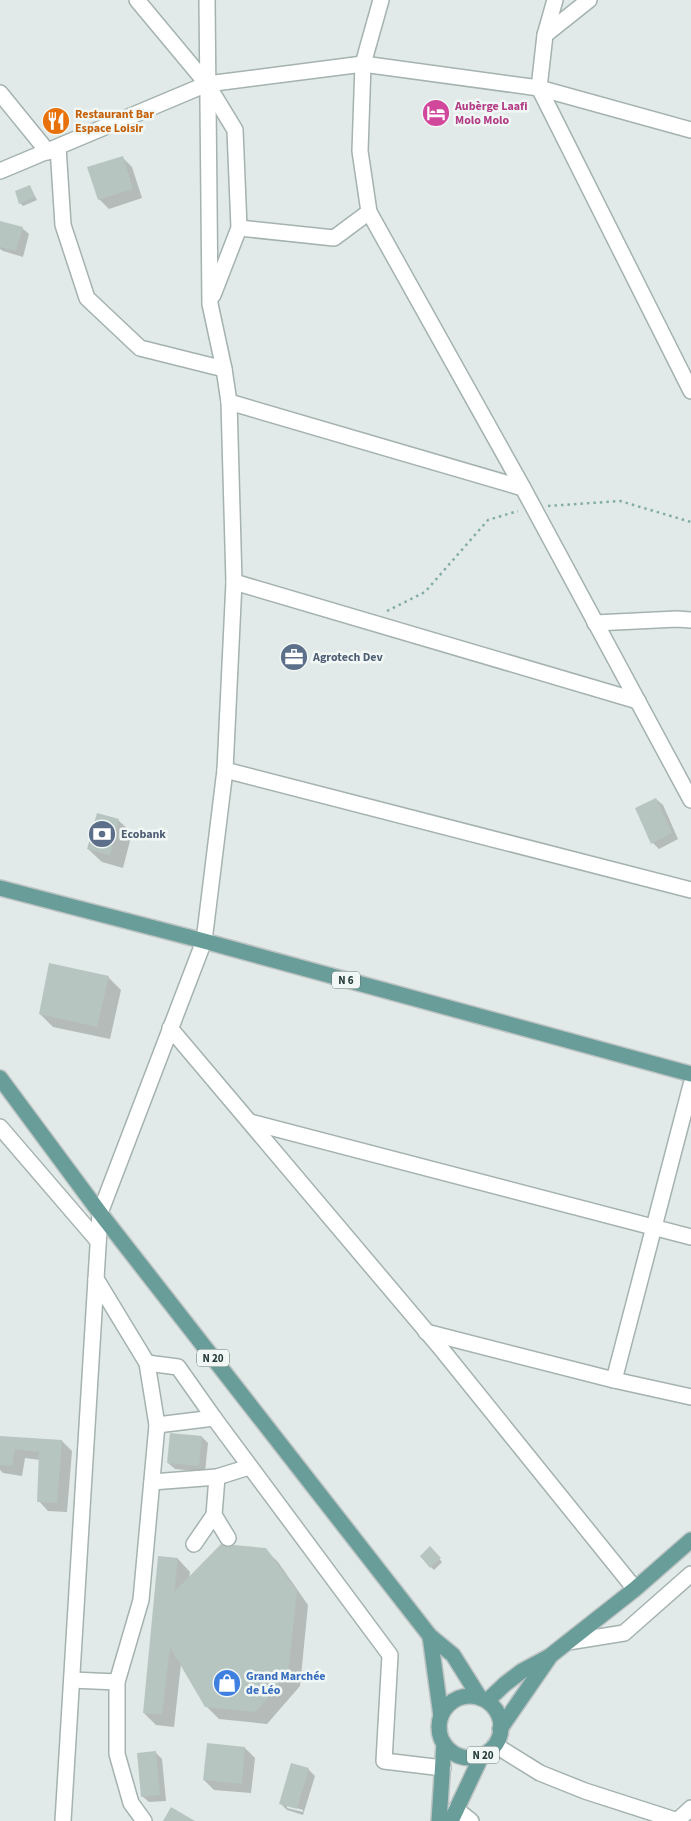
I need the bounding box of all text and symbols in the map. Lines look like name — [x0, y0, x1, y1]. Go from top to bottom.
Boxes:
hotel icon: Aubèrge Laafi Molo Molo — [421, 98, 451, 128]
place label: Aubèrge Laafi Molo Molo — [454, 98, 528, 129]
restaurant icon: Restaurant Bar Espace Loisir — [41, 106, 71, 136]
place label: Restaurant Bar Espace Loisir — [75, 106, 154, 137]
office icon: Agrotech Dev — [279, 642, 309, 672]
place label: Agrotech Dev — [312, 649, 384, 666]
bank icon: Ecobank — [87, 819, 117, 849]
place label: Ecobank — [121, 826, 166, 843]
road number: N 6 — [332, 972, 360, 988]
road number: N 20 — [197, 1350, 229, 1366]
shop icon: Grand Marchée de Léo — [212, 1668, 242, 1698]
place label: Grand Marchée de Léo — [246, 1668, 326, 1699]
road number: N 20 — [467, 1746, 499, 1764]

